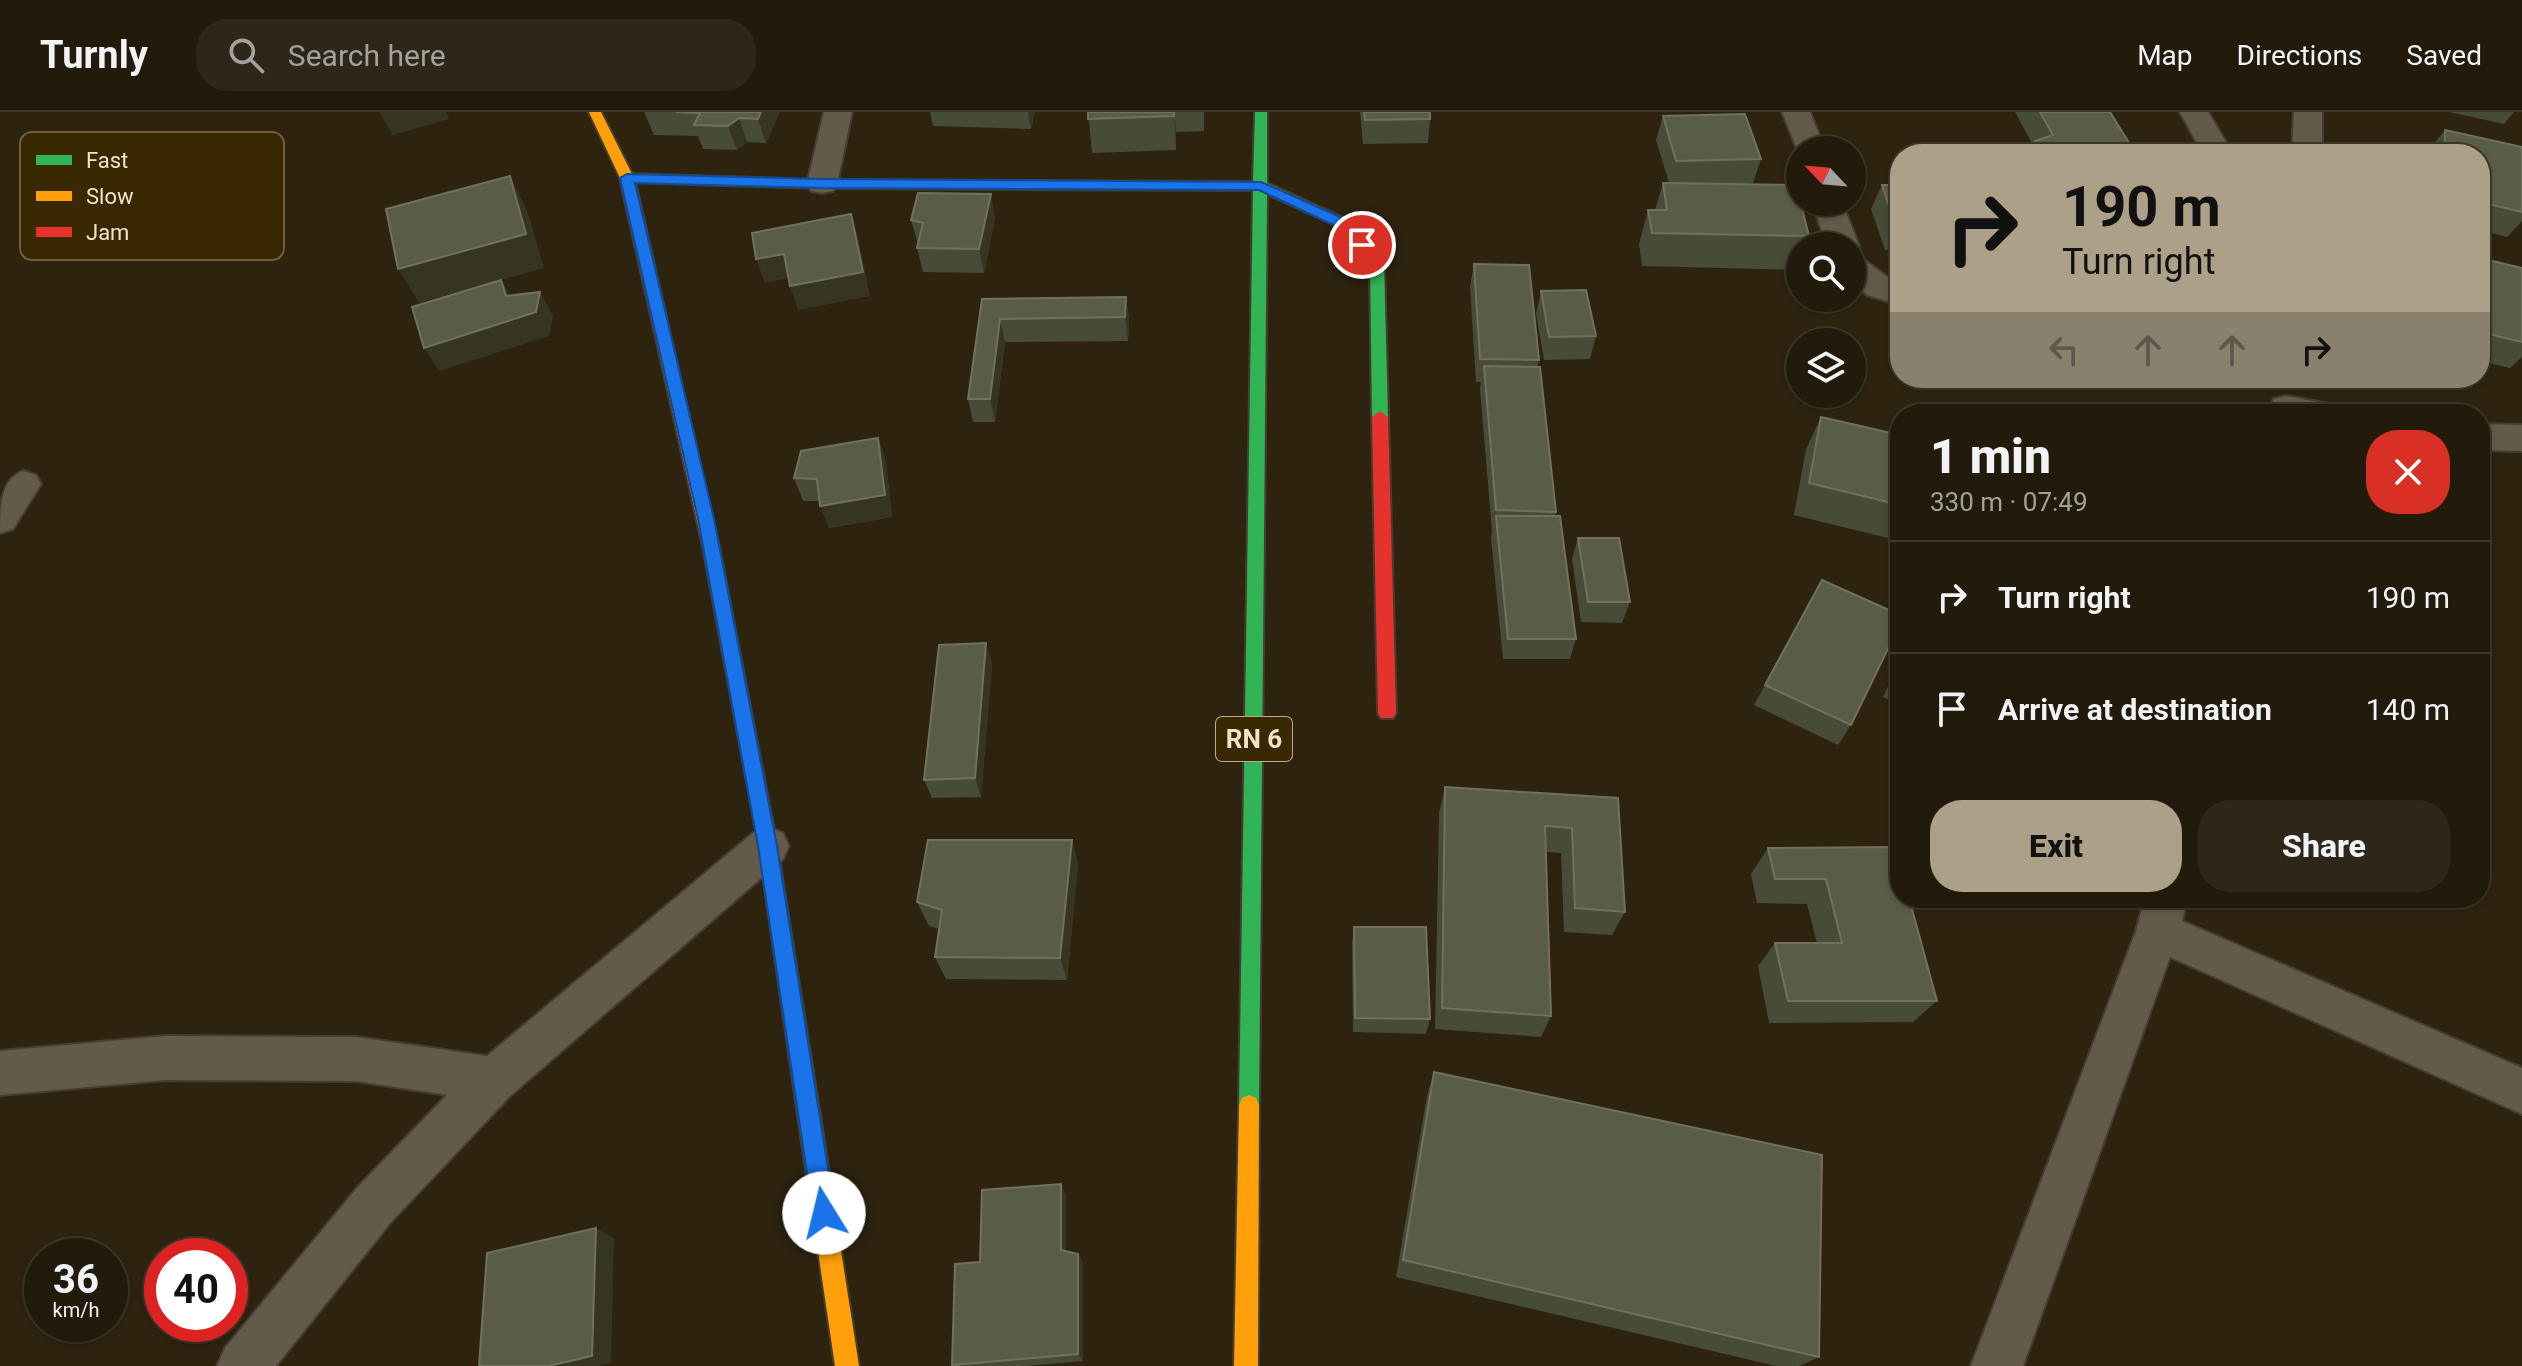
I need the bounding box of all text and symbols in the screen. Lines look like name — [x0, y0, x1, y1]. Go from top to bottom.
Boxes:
search box — [196, 19, 756, 91]
text: Turnly — [40, 33, 148, 77]
icon: search — [224, 33, 268, 77]
text: Search here — [288, 38, 446, 73]
text: Map — [2137, 39, 2193, 72]
text: Directions — [2237, 39, 2362, 72]
text: Saved — [2406, 39, 2482, 72]
legend — [20, 132, 284, 260]
north arrow — [1786, 136, 1866, 216]
map controls — [1786, 136, 1866, 408]
text: Fast — [86, 148, 128, 173]
text: 190 m — [2062, 174, 2221, 240]
icon: right — [1930, 176, 2034, 280]
text: Slow — [86, 184, 134, 209]
pin — [1328, 211, 1396, 279]
text: Jam — [86, 220, 129, 245]
icon: arrive — [1340, 223, 1384, 267]
button: search — [1786, 232, 1866, 312]
text: Turn right — [2062, 241, 2215, 283]
button: layers — [1786, 328, 1866, 408]
icon: left — [2042, 328, 2086, 372]
icon: ahead — [2126, 328, 2170, 372]
icon: ahead — [2210, 328, 2254, 372]
icon: right — [2294, 328, 2338, 372]
text: 1 min — [1930, 428, 2051, 485]
button: close — [2366, 430, 2450, 514]
text: 330 m · 07:49 — [1930, 487, 2088, 517]
icon: right — [1930, 575, 1974, 619]
text: Turn right — [1998, 580, 2131, 615]
text: 190 m — [2366, 580, 2450, 615]
icon: arrive — [1930, 687, 1974, 731]
text: Arrive at destination — [1998, 692, 2272, 727]
text: 140 m — [2366, 692, 2450, 727]
road number: RN 6 — [1216, 717, 1292, 761]
button: Exit — [1930, 800, 2182, 892]
button: Share — [2198, 800, 2450, 892]
position arrow — [782, 1171, 866, 1255]
speed limit sign: 40 — [144, 1238, 248, 1342]
text: 36 — [53, 1256, 99, 1303]
text: km/h — [53, 1298, 99, 1322]

